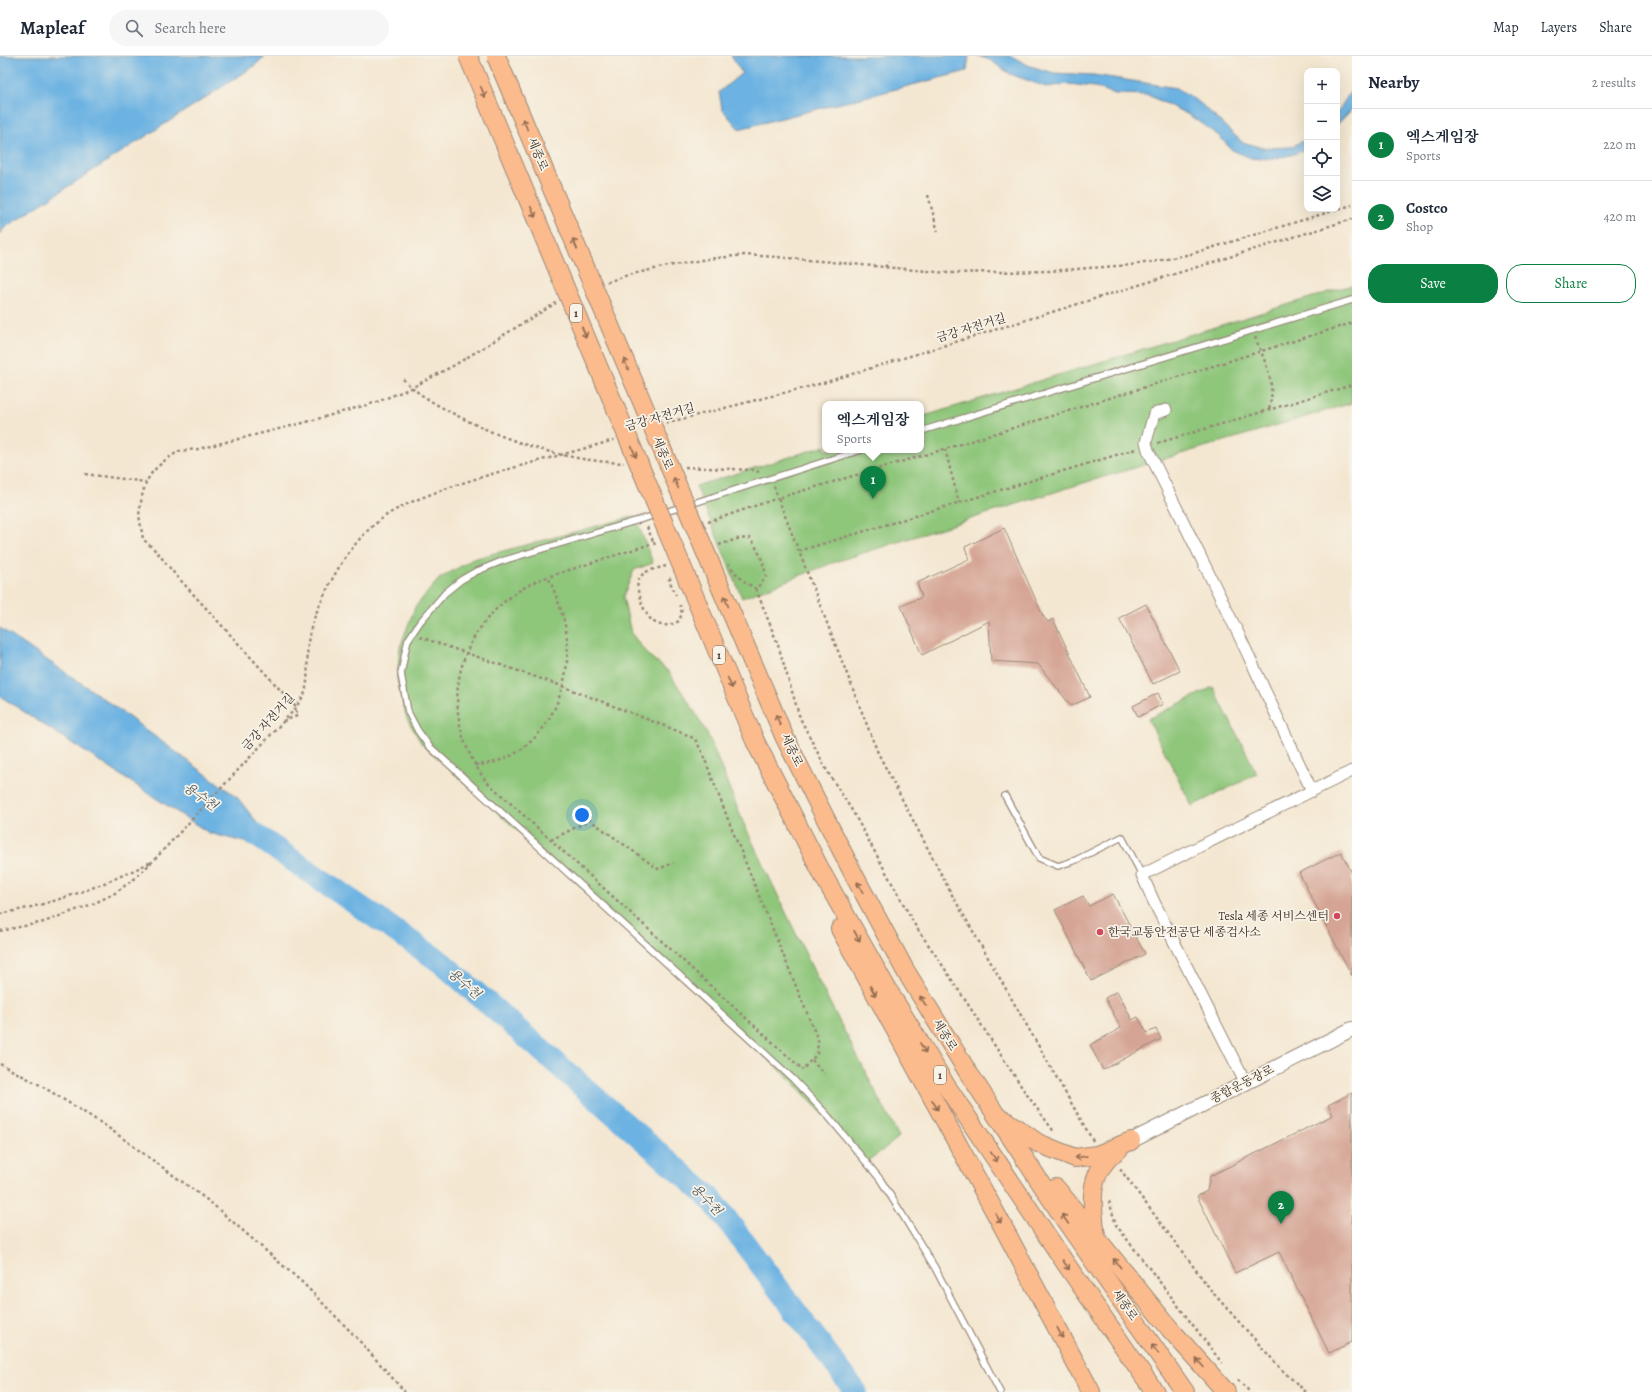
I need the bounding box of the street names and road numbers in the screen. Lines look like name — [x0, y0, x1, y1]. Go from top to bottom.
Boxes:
street label: 세종로 — [524, 135, 552, 174]
road number: 1 — [570, 304, 582, 322]
street label: 금강 자전거길 — [934, 310, 1008, 346]
street label: 금강 자전거길 — [623, 399, 697, 435]
street label: 세종로 — [649, 434, 677, 473]
road number: 1 — [713, 646, 725, 664]
street label: 금강 자전거길 — [238, 690, 298, 754]
street label: 세종로 — [777, 731, 807, 769]
street label: 세종로 — [929, 1016, 961, 1054]
street label: 종합운동장로 — [1207, 1061, 1277, 1107]
road number: 1 — [934, 1066, 946, 1084]
street label: 세종로 — [1108, 1286, 1142, 1324]

